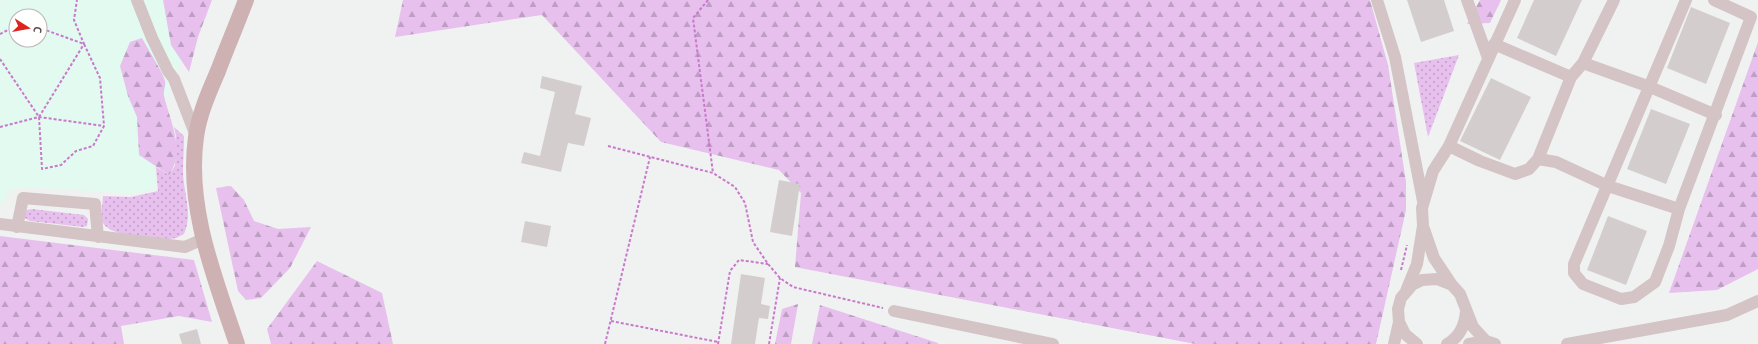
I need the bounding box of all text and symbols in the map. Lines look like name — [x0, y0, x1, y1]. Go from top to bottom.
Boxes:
north arrow — [8, 8, 48, 48]
text: С — [30, 26, 45, 34]

